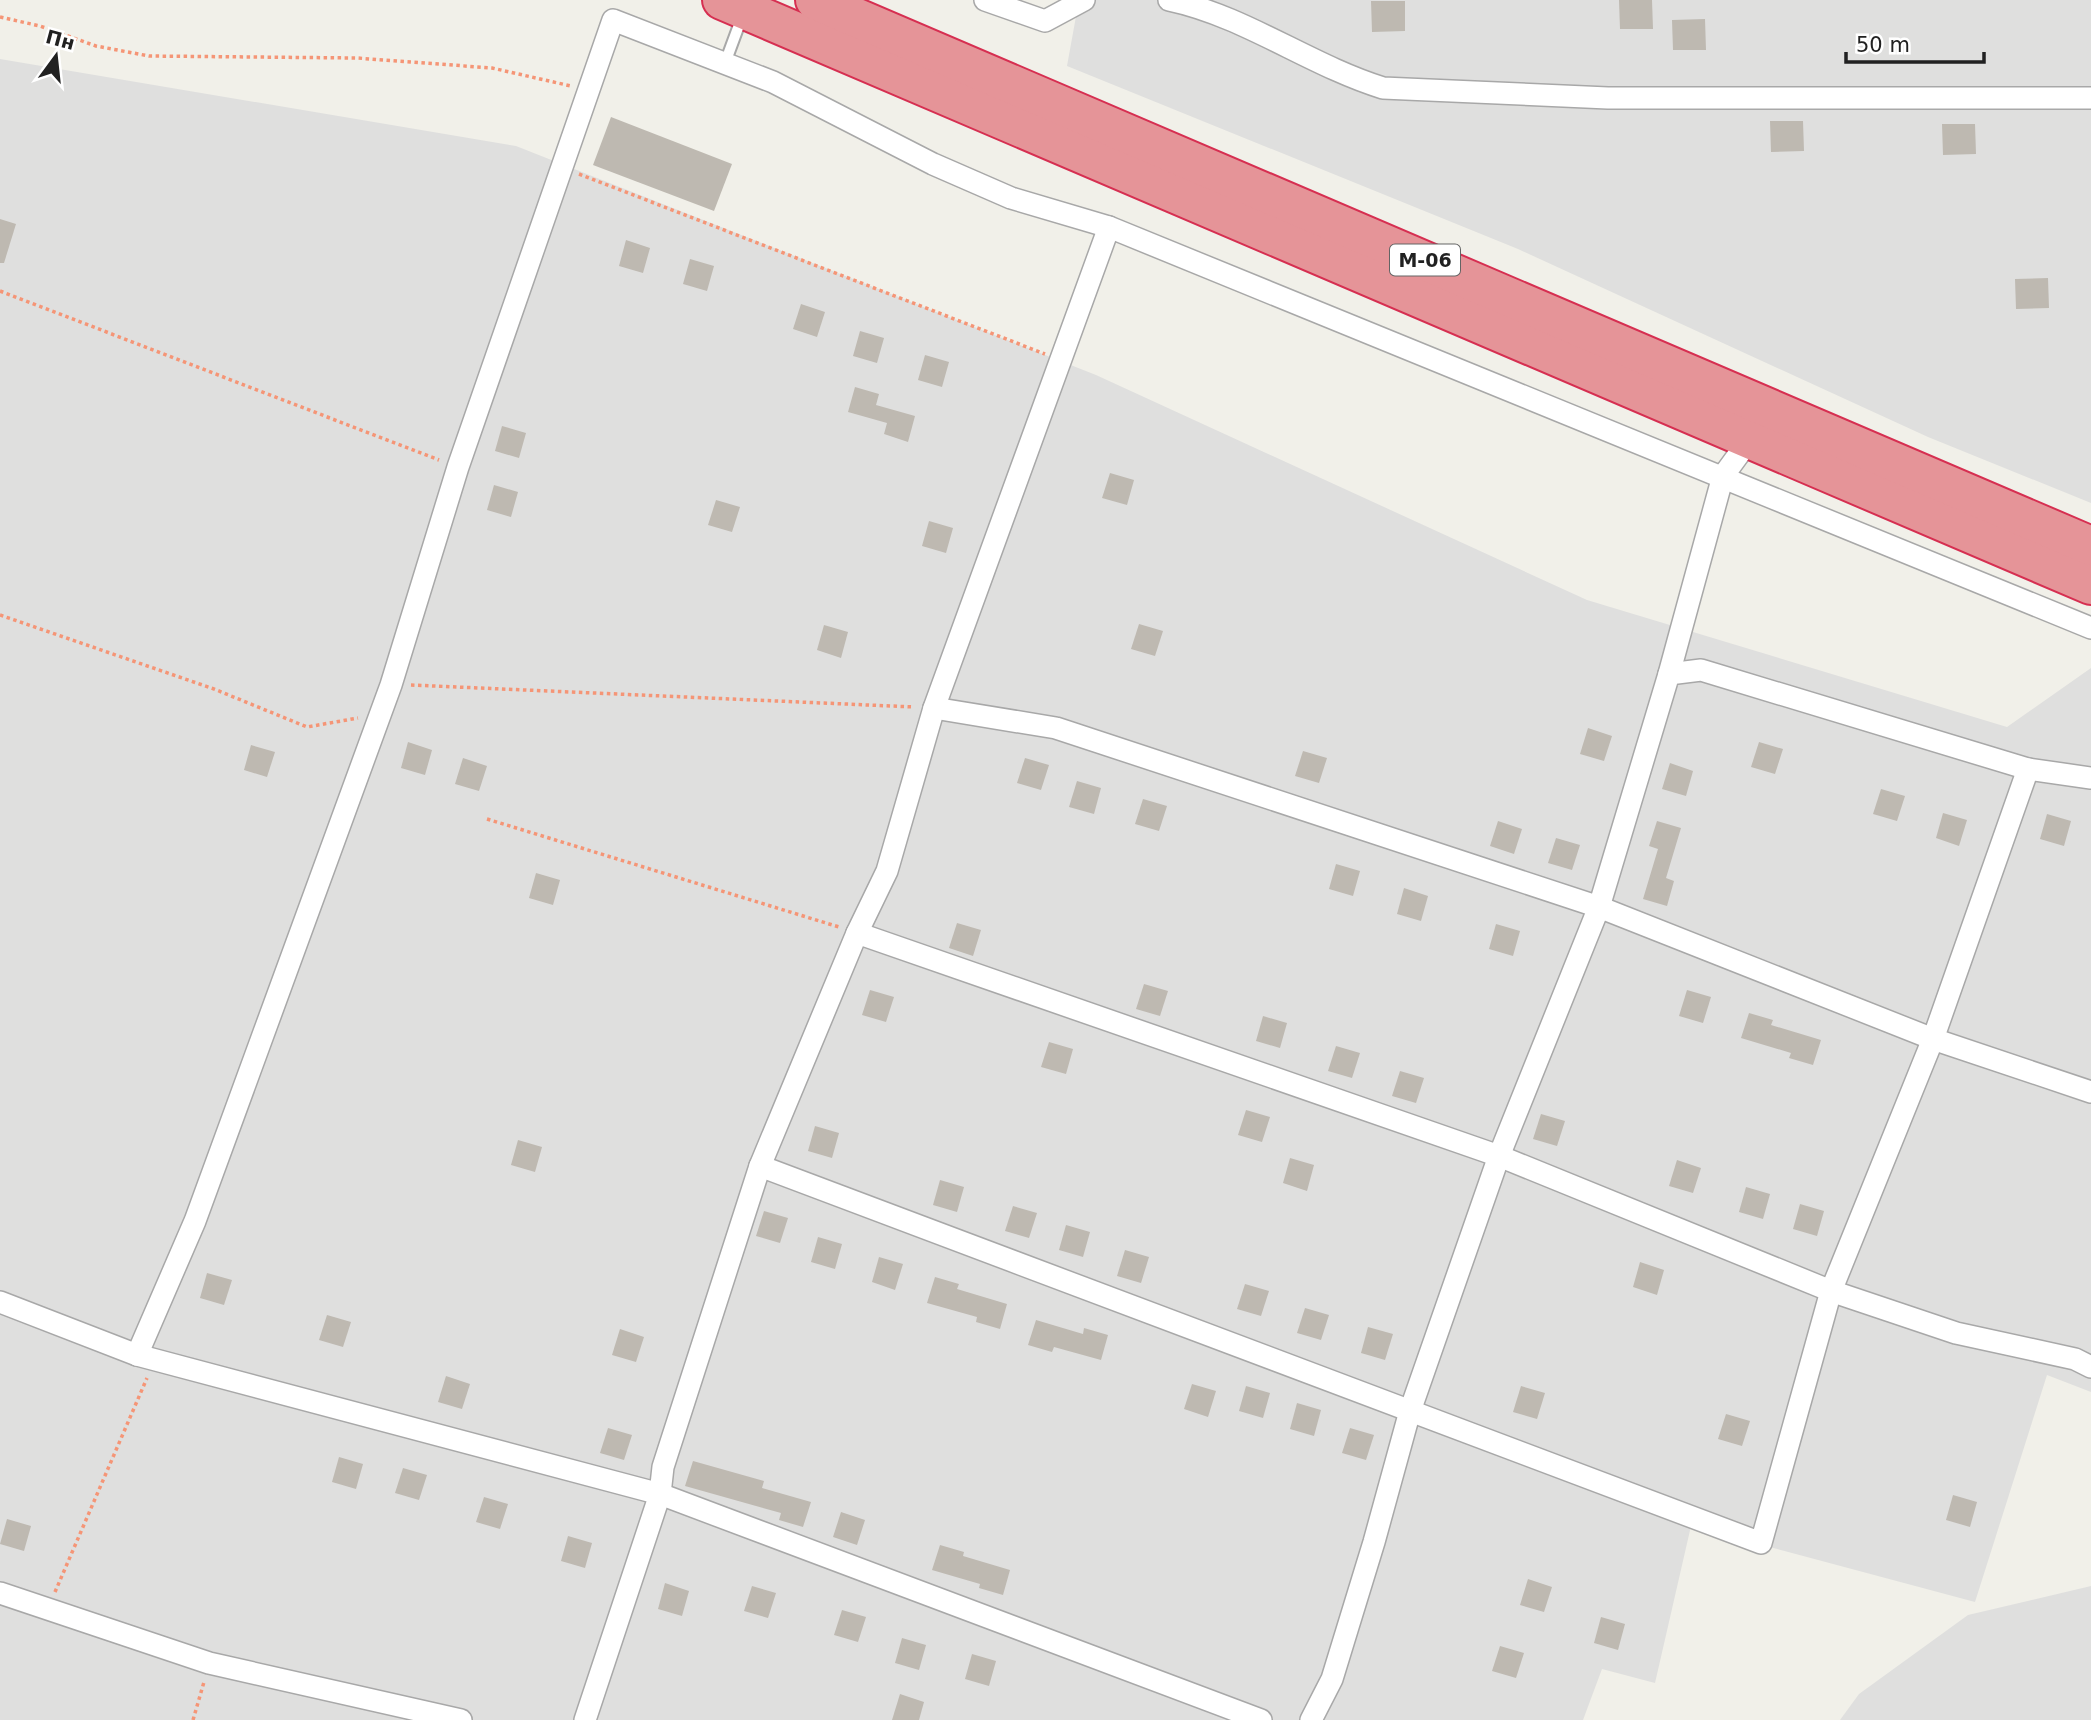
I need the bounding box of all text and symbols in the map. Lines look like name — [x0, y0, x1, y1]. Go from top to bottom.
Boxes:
north arrow — [21, 21, 91, 91]
scale bar — [1846, 21, 1984, 65]
text: Пн — [44, 25, 77, 54]
text: 50 m — [1856, 33, 1910, 57]
road number: М-06 — [1390, 244, 1460, 276]

